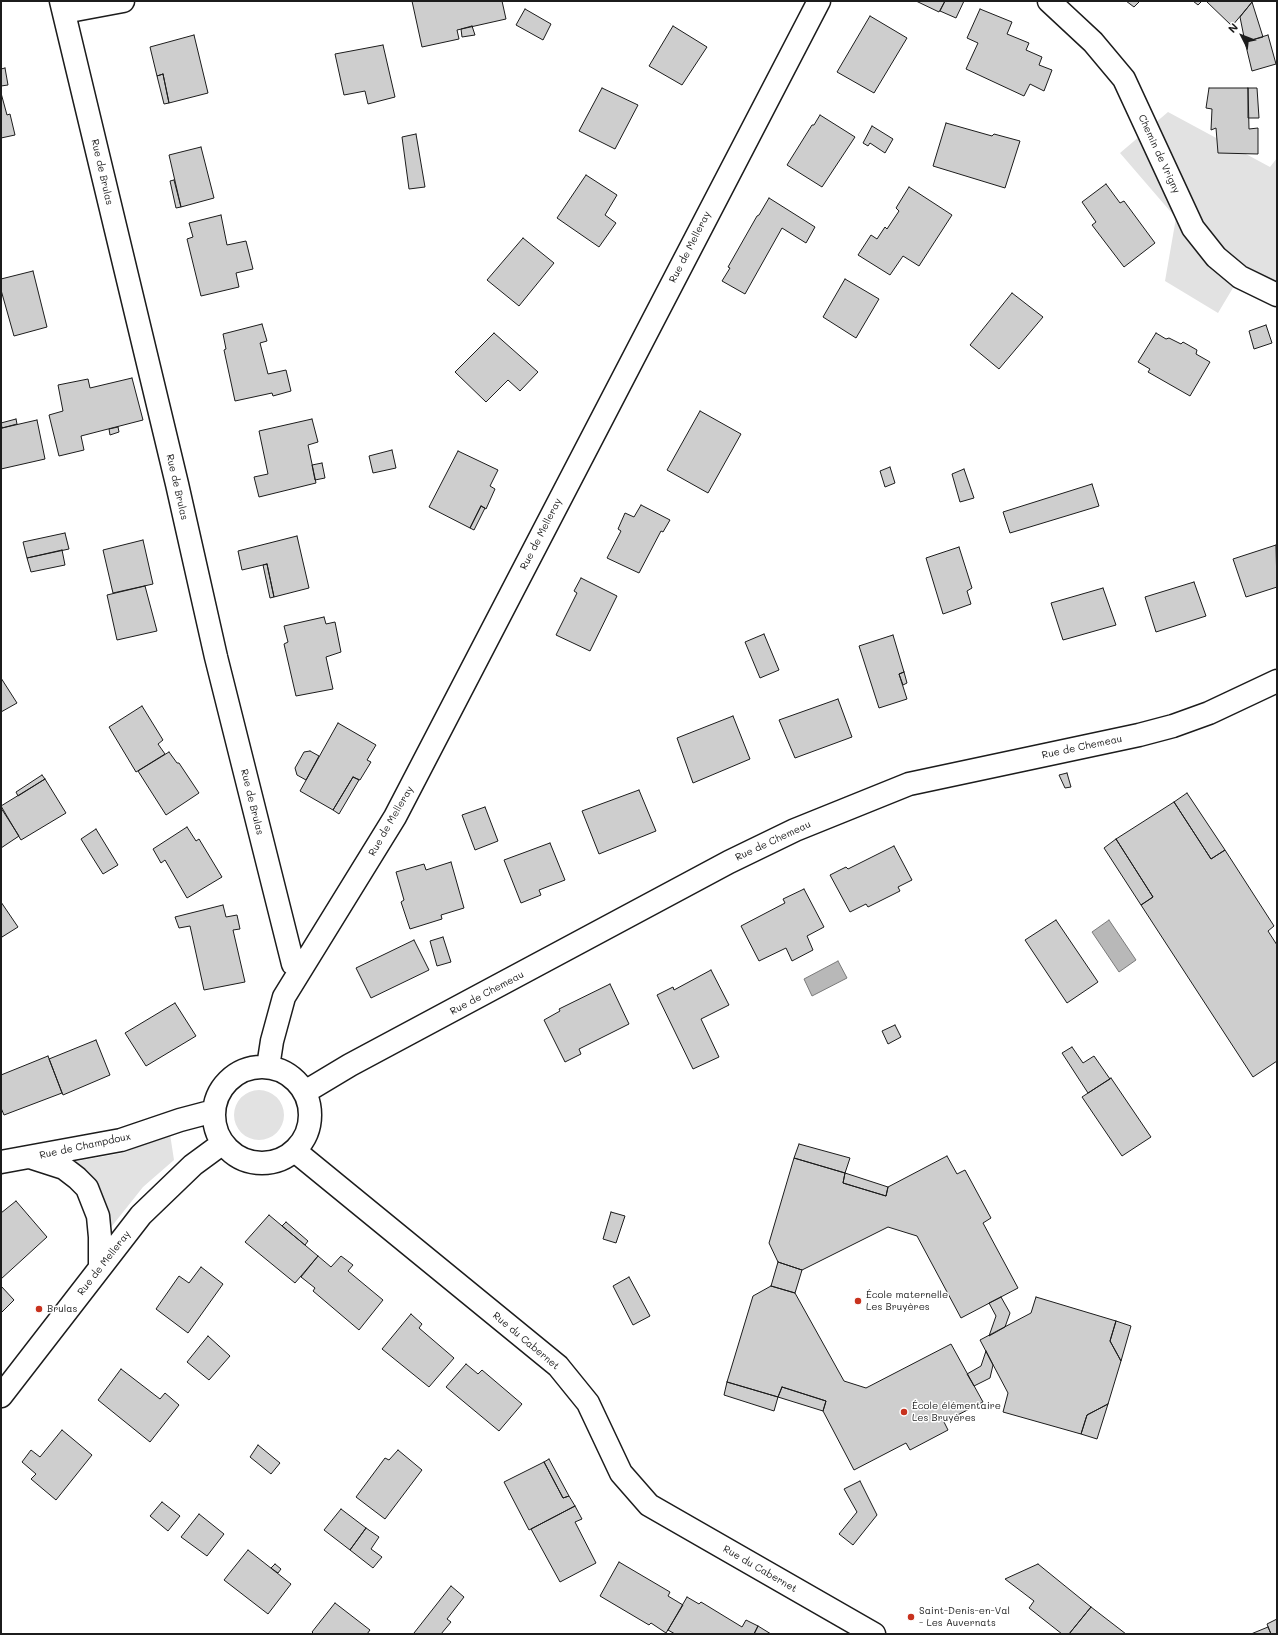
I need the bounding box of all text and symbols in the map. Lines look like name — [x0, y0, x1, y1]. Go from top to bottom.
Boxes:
north arrow — [1222, 16, 1262, 56]
text: N — [1224, 20, 1241, 36]
street label: Chemin de Vrigny — [1135, 113, 1183, 195]
street label: Rue de Brulas — [89, 138, 115, 206]
street label: Rue de Melleray — [667, 209, 713, 285]
street label: Rue de Brulas — [164, 453, 190, 521]
street label: Rue de Melleray — [518, 496, 564, 572]
street label: Rue de Chemeau — [1041, 733, 1123, 761]
street label: Rue de Brulas — [238, 768, 266, 836]
street label: Rue de Melleray — [366, 784, 416, 858]
street label: Rue de Chemeau — [733, 818, 813, 864]
street label: Rue de Chemeau — [448, 968, 526, 1018]
street label: Rue de Champdoux — [38, 1130, 132, 1162]
street label: Rue de Melleray — [75, 1228, 133, 1298]
place label: École maternelle Les Bruyères — [866, 1289, 948, 1312]
marker: École maternelle Les Bruyères — [853, 1296, 863, 1306]
place label: Brulas — [47, 1303, 77, 1315]
marker: Brulas — [34, 1304, 44, 1314]
street label: Rue du Cabernet — [490, 1310, 562, 1372]
place label: École élémentaire Les Bruyères — [912, 1400, 1001, 1424]
marker: École élémentaire Les Bruyères — [899, 1407, 909, 1417]
street label: Rue du Cabernet — [721, 1543, 799, 1595]
place label: Saint-Denis-en-Val - Les Auvernats — [919, 1605, 1010, 1628]
marker: Saint-Denis-en-Val - Les Auvernats — [906, 1612, 916, 1622]

